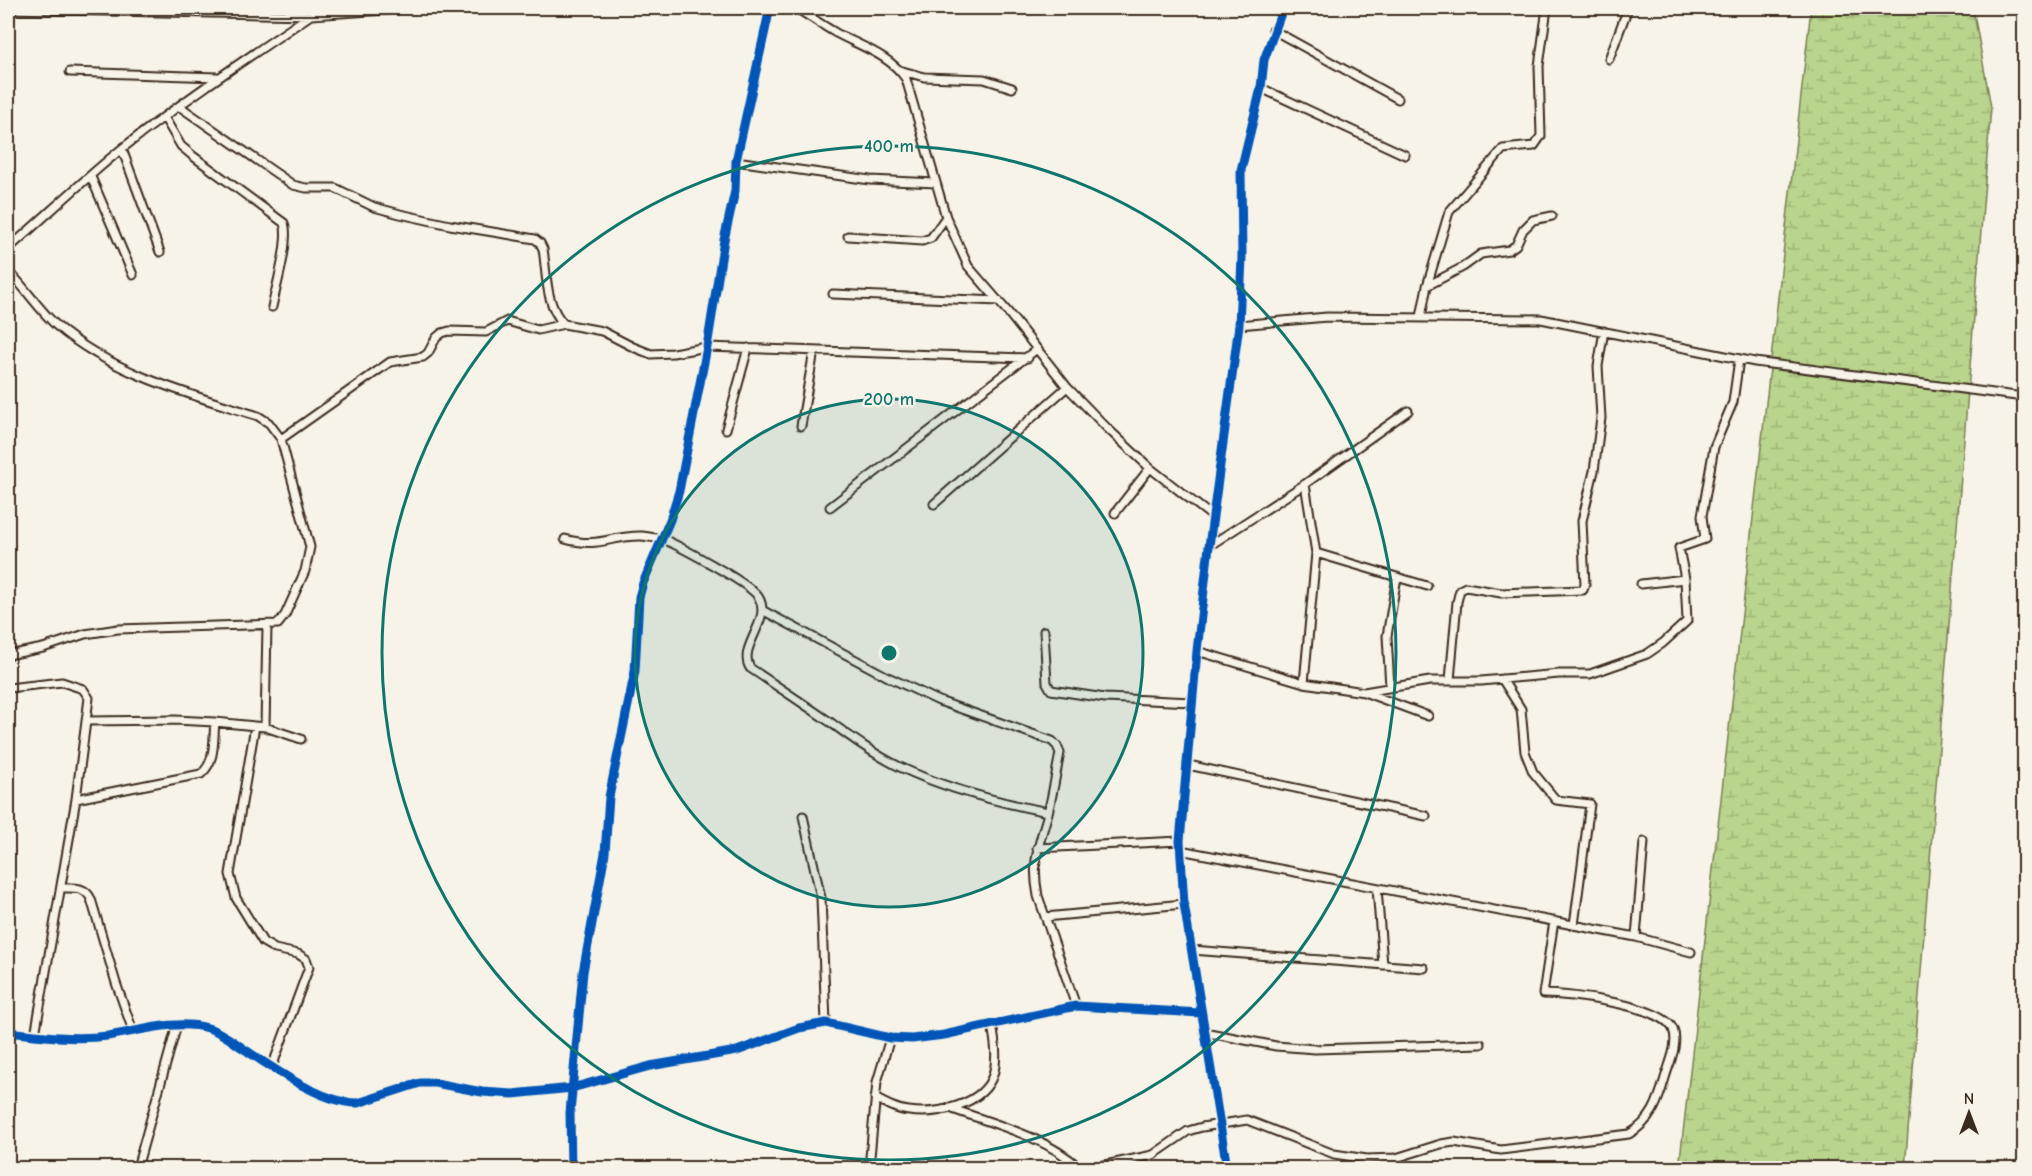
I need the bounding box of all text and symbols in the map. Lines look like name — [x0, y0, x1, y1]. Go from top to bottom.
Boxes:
text: 400 m — [864, 136, 914, 157]
text: 200 m — [864, 389, 914, 410]
centre of rings — [879, 643, 899, 663]
north arrow — [1939, 1083, 1999, 1143]
text: N — [1964, 1090, 1974, 1108]

